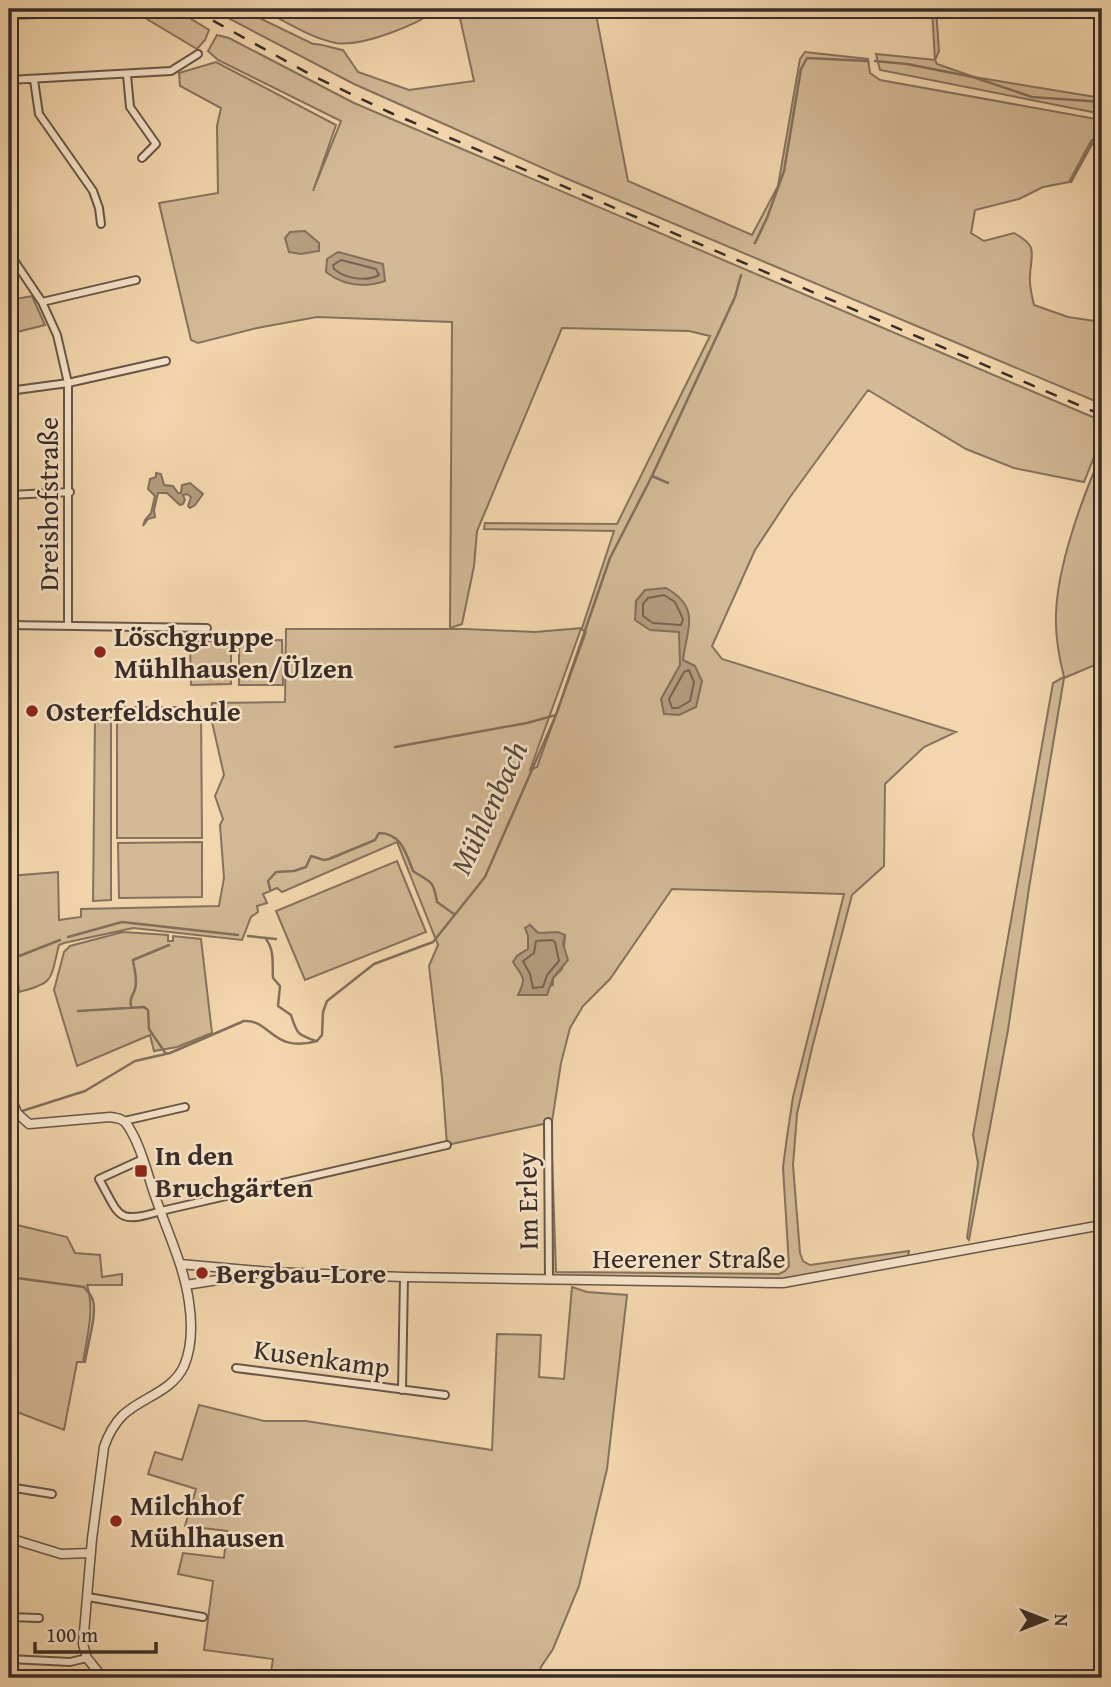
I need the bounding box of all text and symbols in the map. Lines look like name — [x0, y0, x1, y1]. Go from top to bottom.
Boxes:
street label: Dreishofstraße — [27, 417, 68, 591]
place label: Löschgruppe Mühlhausen/Ülzen — [114, 615, 354, 688]
marker: Löschgruppe Mühlhausen/Ülzen — [92, 644, 108, 660]
place label: Osterfeldschule — [46, 690, 241, 731]
marker: Osterfeldschule — [24, 703, 40, 719]
water label: Mühlenbach — [438, 734, 538, 881]
place label: In den Bruchgärten — [155, 1134, 314, 1207]
street label: Im Erley — [505, 1151, 548, 1251]
marker: In den Bruchgärten — [133, 1163, 149, 1179]
street label: Heerener Straße — [592, 1237, 786, 1278]
place label: Bergbau-Lore — [216, 1252, 386, 1293]
marker: Bergbau-Lore — [194, 1265, 210, 1281]
street label: Kusenkamp — [251, 1328, 393, 1387]
place label: Milchhof Mühlhausen — [130, 1484, 285, 1557]
marker: Milchhof Mühlhausen — [108, 1513, 124, 1529]
north arrow — [1010, 1586, 1080, 1656]
scale bar — [35, 1610, 156, 1654]
text: N — [1048, 1614, 1076, 1627]
text: 100 m — [46, 1619, 98, 1650]

